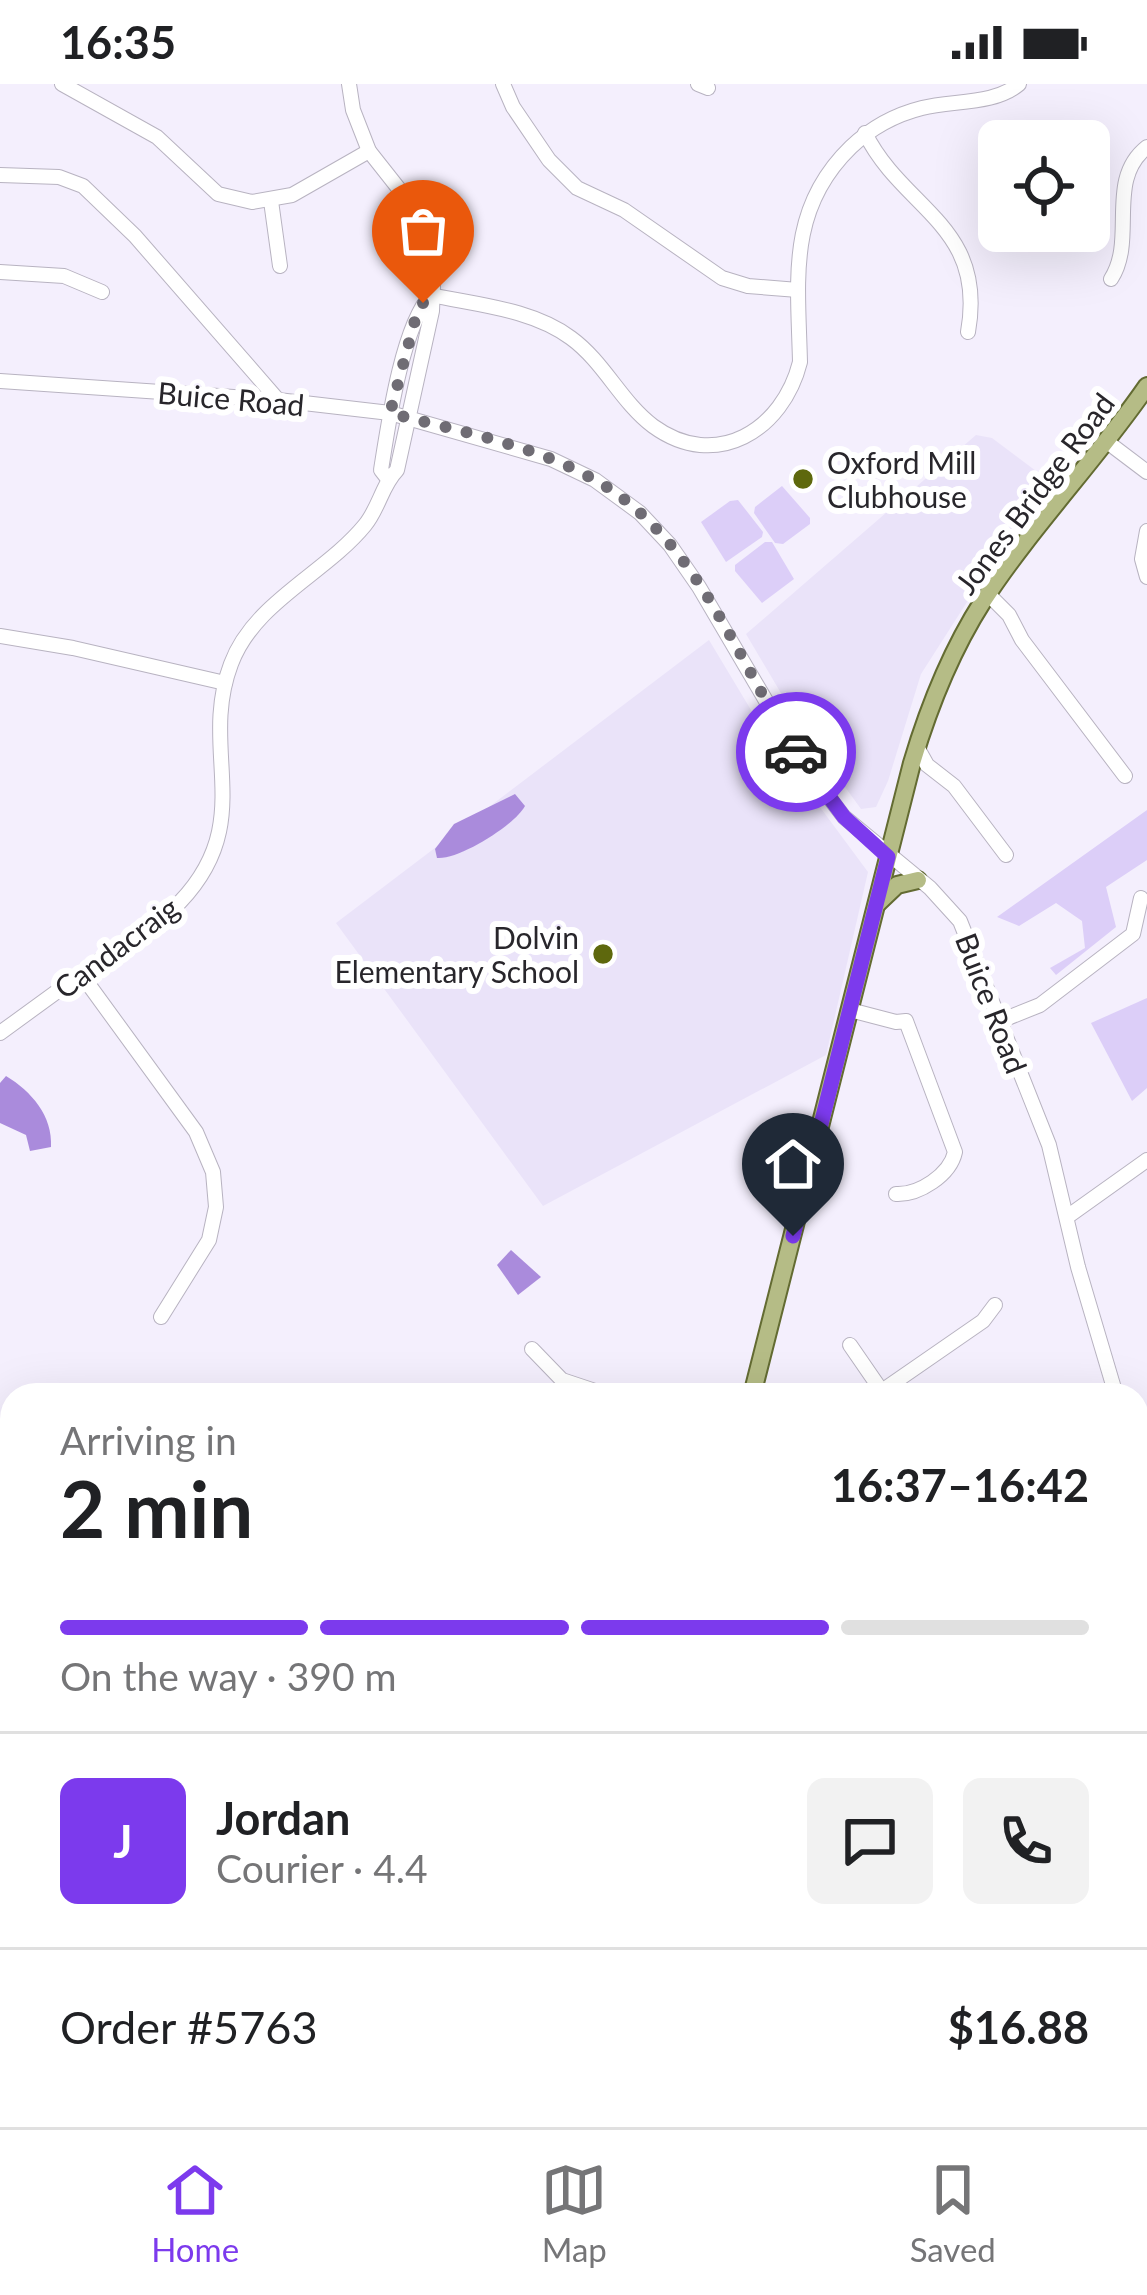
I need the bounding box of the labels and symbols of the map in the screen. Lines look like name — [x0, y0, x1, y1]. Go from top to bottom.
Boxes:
pin — [372, 180, 474, 303]
street label: Buice Road — [156, 374, 306, 422]
street label: Jones Bridge Road — [947, 386, 1121, 600]
place label: Oxford Mill Clubhouse — [827, 444, 976, 514]
marker: Oxford Mill Clubhouse — [790, 466, 816, 492]
courier — [736, 692, 856, 812]
street label: Candacraig — [47, 889, 185, 1005]
place label: Dolvin Elementary School — [334, 919, 579, 989]
street label: Buice Road — [949, 928, 1035, 1078]
marker: Dolvin Elementary School — [590, 941, 616, 967]
pin — [742, 1113, 844, 1236]

